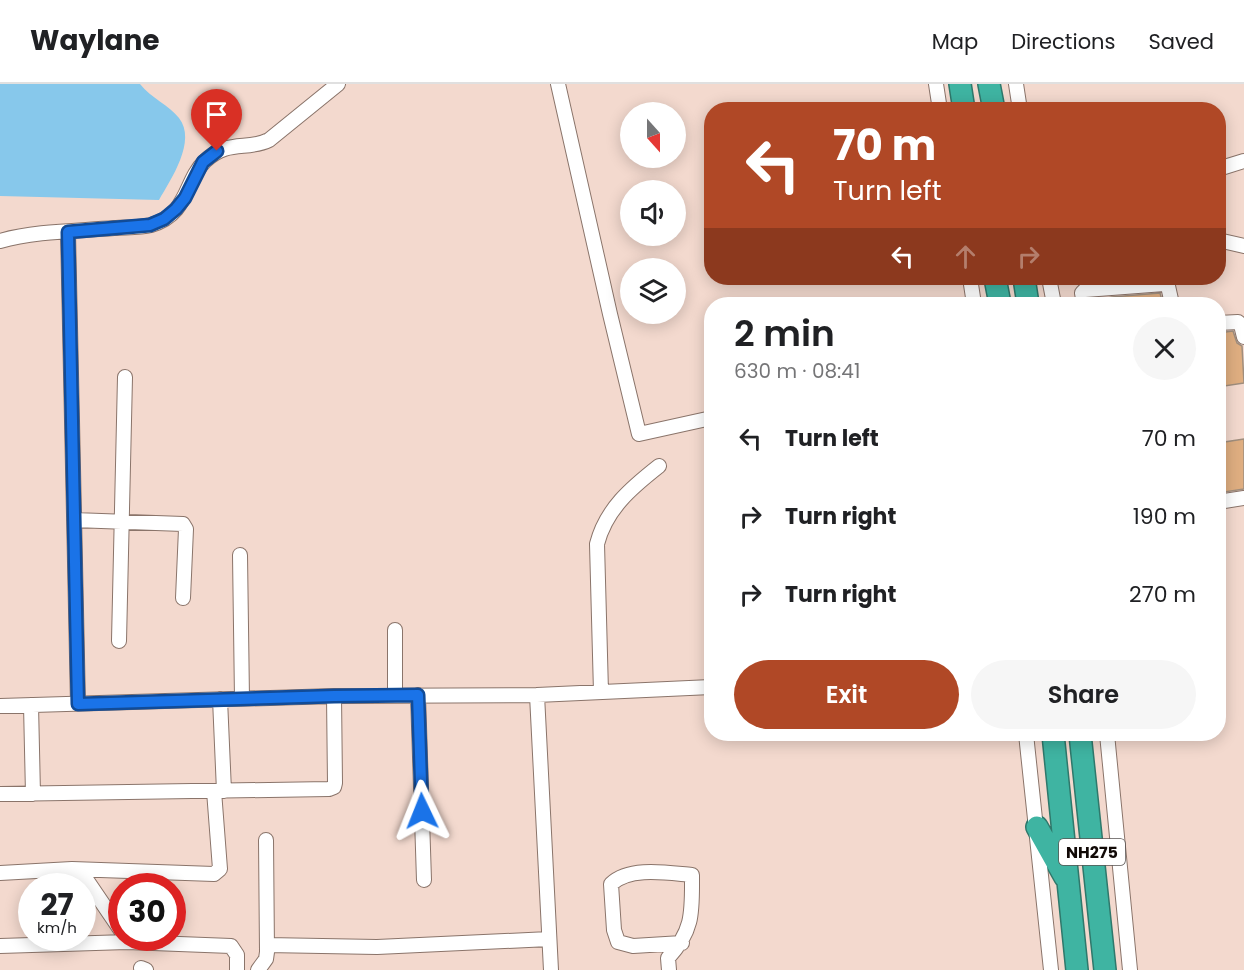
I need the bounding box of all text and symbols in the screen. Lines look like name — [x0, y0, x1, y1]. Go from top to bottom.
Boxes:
text: Waylane — [30, 21, 160, 60]
text: Map — [932, 27, 978, 56]
text: Directions — [1011, 27, 1115, 56]
text: Saved — [1148, 27, 1214, 56]
pin — [191, 89, 242, 151]
icon: arrive — [200, 98, 233, 131]
north arrow — [620, 102, 686, 168]
map controls — [620, 102, 686, 324]
text: 70 m — [833, 116, 936, 175]
icon: left — [734, 126, 812, 204]
text: Turn left — [833, 172, 942, 209]
button: sound — [620, 180, 686, 246]
icon: left — [886, 240, 919, 273]
icon: ahead — [949, 240, 982, 273]
icon: right — [1012, 240, 1045, 273]
button: layers — [620, 258, 686, 324]
text: 2 min — [734, 308, 835, 359]
button: close — [1133, 317, 1196, 380]
text: 630 m · 08:41 — [734, 357, 860, 385]
icon: left — [734, 422, 767, 455]
text: Turn left — [785, 423, 879, 454]
text: 70 m — [1142, 423, 1196, 454]
icon: right — [734, 500, 767, 533]
text: Turn right — [785, 501, 896, 532]
text: 190 m — [1133, 501, 1196, 532]
icon: right — [734, 578, 767, 611]
text: Turn right — [785, 579, 896, 610]
text: 270 m — [1129, 579, 1196, 610]
button: Exit — [734, 660, 959, 729]
button: Share — [971, 660, 1196, 729]
position arrow — [390, 779, 454, 843]
road number: NH275 — [1059, 839, 1125, 865]
speed limit sign: 30 — [108, 873, 186, 951]
text: 27 — [40, 883, 74, 926]
text: km/h — [37, 917, 77, 938]

